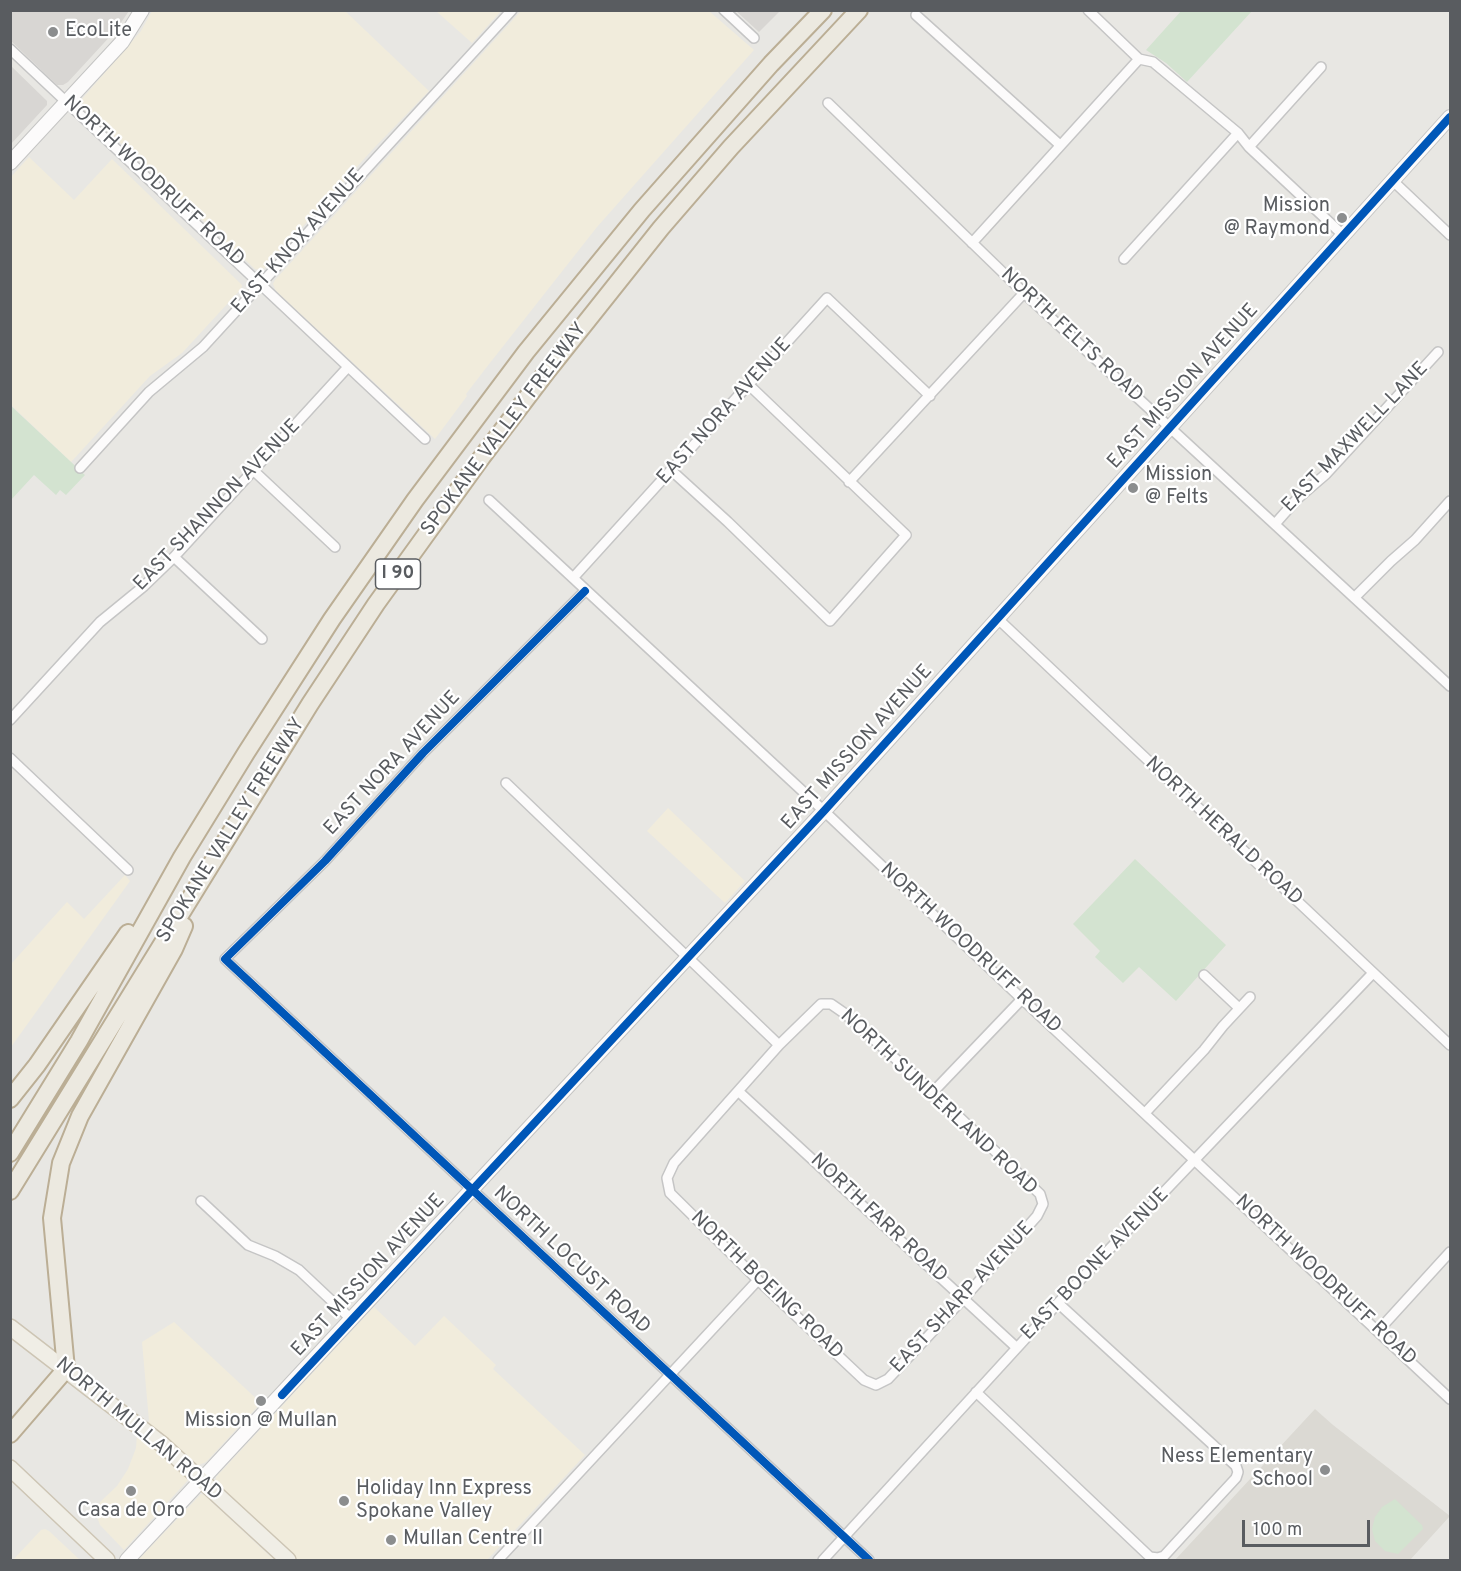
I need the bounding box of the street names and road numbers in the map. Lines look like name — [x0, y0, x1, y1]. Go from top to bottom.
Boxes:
street label: NORTH WOODRUFF ROAD — [57, 92, 249, 272]
street label: EAST KNOX AVENUE — [227, 164, 371, 320]
street label: NORTH FELTS ROAD — [995, 264, 1147, 408]
street label: EAST MISSION AVENUE — [1103, 299, 1265, 475]
street label: SPOKANE VALLEY FREEWAY — [417, 319, 593, 541]
street label: EAST NORA AVENUE — [653, 334, 797, 490]
street label: EAST MAXWELL LANE — [1278, 358, 1434, 518]
street label: EAST SHANNON AVENUE — [130, 415, 306, 597]
road number: I 90 — [376, 559, 420, 589]
street label: EAST MISSION AVENUE — [777, 660, 939, 836]
street label: EAST NORA AVENUE — [320, 687, 466, 841]
street label: SPOKANE VALLEY FREEWAY — [153, 714, 311, 948]
street label: NORTH HERALD ROAD — [1139, 753, 1307, 911]
street label: NORTH WOODRUFF ROAD — [874, 859, 1066, 1039]
street label: NORTH SUNDERLAND ROAD — [834, 1005, 1042, 1201]
street label: NORTH FARR ROAD — [804, 1149, 952, 1289]
street label: NORTH LOCUST ROAD — [487, 1182, 655, 1340]
street label: EAST BOONE AVENUE — [1017, 1184, 1175, 1346]
street label: EAST MISSION AVENUE — [287, 1190, 451, 1362]
street label: NORTH WOODRUFF ROAD — [1229, 1191, 1421, 1371]
street label: NORTH BOEING ROAD — [685, 1207, 847, 1365]
street label: EAST SHARP AVENUE — [886, 1217, 1040, 1379]
street label: NORTH MULLAN ROAD — [50, 1353, 226, 1507]

